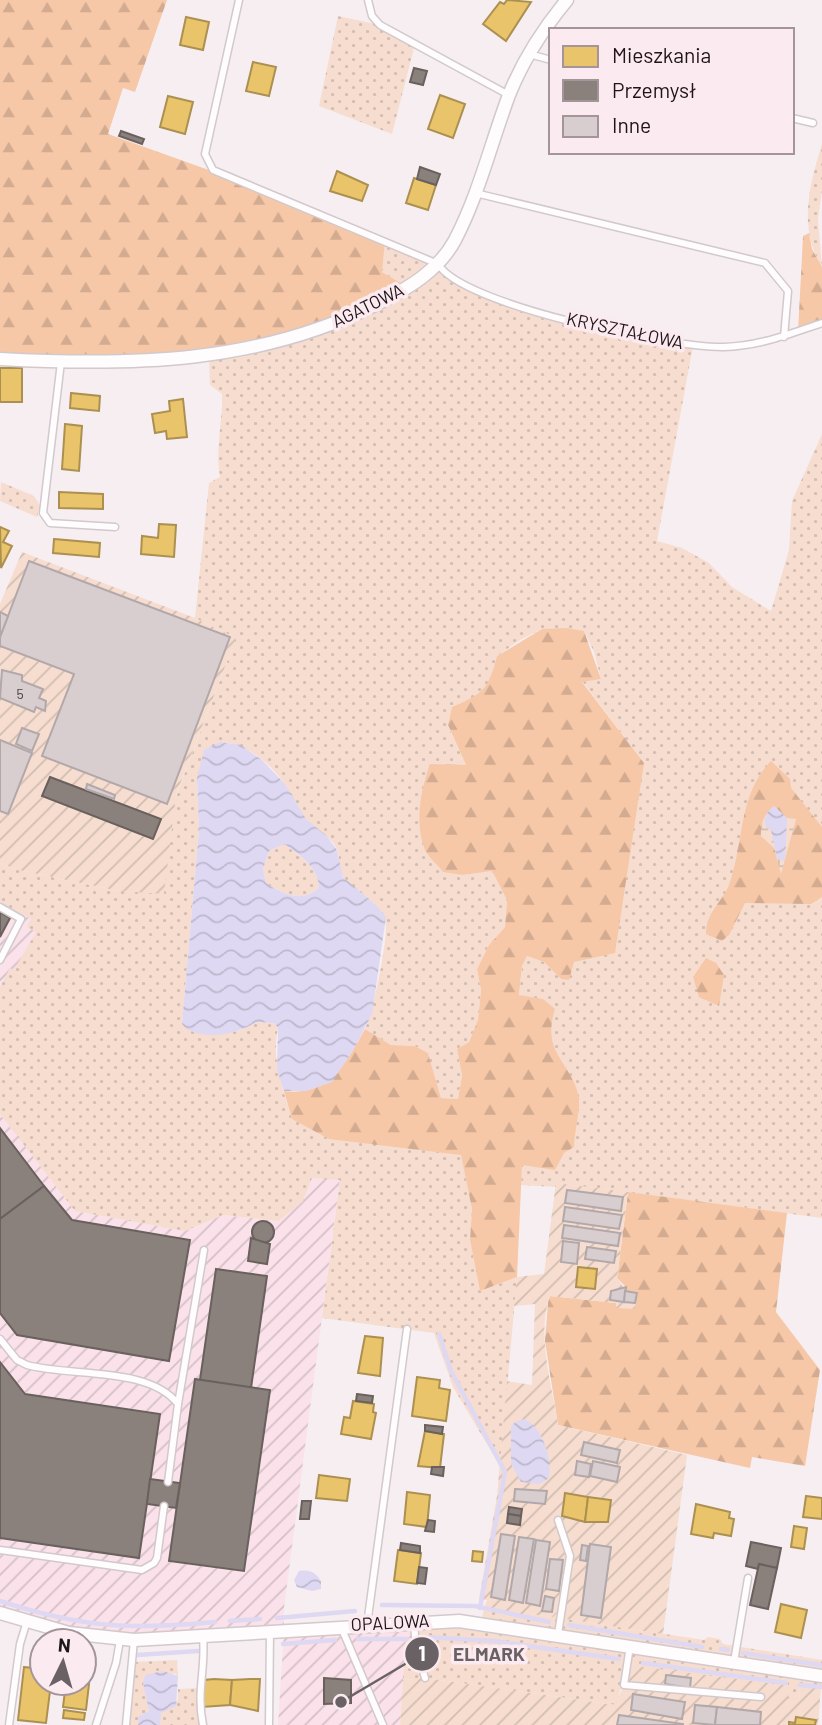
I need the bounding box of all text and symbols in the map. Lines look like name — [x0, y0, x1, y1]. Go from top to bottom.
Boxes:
legend — [549, 28, 794, 154]
text: Mieszkania — [612, 42, 711, 67]
text: Przemysł — [612, 77, 696, 102]
text: Inne — [612, 112, 651, 137]
street label: AGATOWA — [328, 278, 407, 332]
street label: KRYSZTAŁOWA — [565, 307, 686, 353]
house number: 5 — [16, 685, 24, 702]
street label: OPALOWA — [350, 1609, 430, 1635]
north arrow — [28, 1627, 98, 1697]
text: N — [57, 1633, 72, 1657]
callout: ELMARK — [404, 1634, 539, 1674]
text: 1 — [418, 1640, 426, 1665]
text: ELMARK — [453, 1642, 525, 1665]

